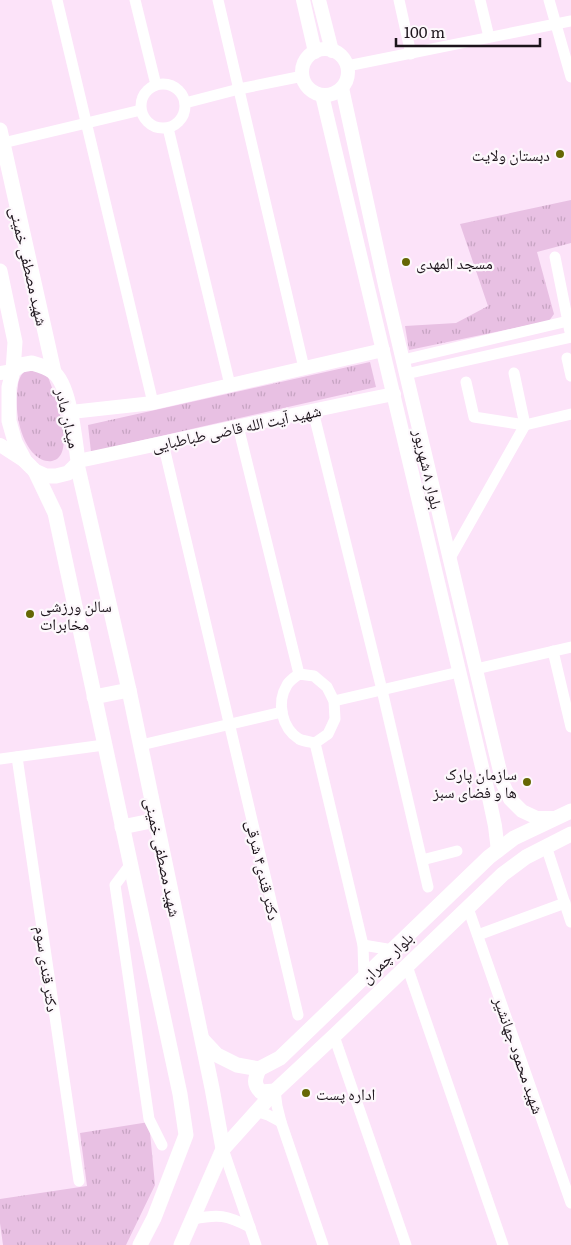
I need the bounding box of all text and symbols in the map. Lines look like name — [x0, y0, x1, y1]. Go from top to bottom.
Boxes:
scale bar — [396, 15, 540, 47]
text: 100 m — [404, 20, 445, 43]
place label: دبستان ولایت — [472, 142, 550, 166]
marker: دبستان ولایت — [554, 148, 566, 160]
street label: شهید مصطفی خمینی — [5, 204, 55, 328]
place label: مسجد المهدی — [416, 250, 493, 274]
marker: مسجد المهدی — [400, 256, 412, 268]
street label: میدان مادر — [50, 385, 88, 451]
street label: شهید آیت الله قاضی طباطبایی — [149, 397, 323, 457]
street label: بلوار ۸ شهریور — [408, 426, 450, 511]
place label: سالن ورزشی مخابرات — [40, 593, 112, 635]
marker: سالن ورزشی مخابرات — [24, 608, 36, 620]
place label: سازمان پارک ها و فضای سبز — [432, 761, 517, 803]
marker: سازمان پارک ها و فضای سبز — [521, 776, 533, 788]
street label: شهید مصطفی خمینی — [140, 795, 188, 919]
street label: دکتر قندی۴ شرقی — [241, 817, 287, 923]
street label: دکتر قندی سوم — [30, 924, 66, 1014]
street label: بلوار چمران — [354, 926, 418, 988]
street label: شهید محمود جهانشیر — [488, 992, 551, 1117]
place label: اداره پست — [316, 1081, 375, 1105]
marker: اداره پست — [300, 1087, 312, 1099]

